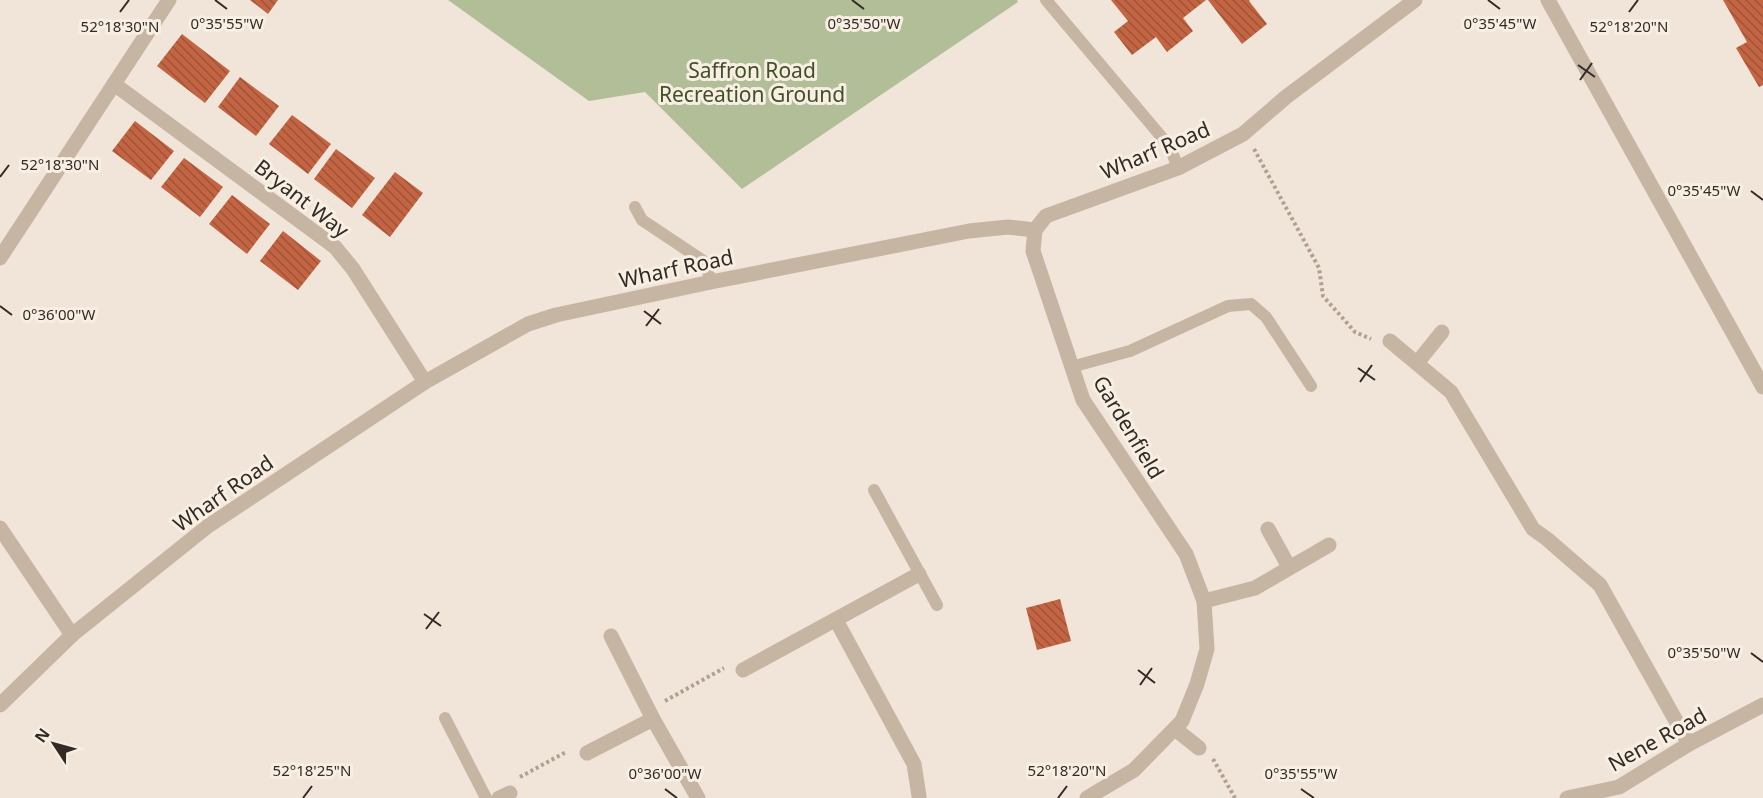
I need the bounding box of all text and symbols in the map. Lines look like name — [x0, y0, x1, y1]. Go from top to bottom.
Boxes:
text: 0°35'55"W — [190, 13, 264, 33]
text: 0°35'50"W — [827, 13, 901, 33]
text: 0°35'45"W — [1463, 13, 1537, 33]
text: 52°18'30"N — [81, 16, 159, 36]
text: 52°18'20"N — [1590, 16, 1668, 36]
park label: Saffron Road Recreation Ground — [659, 56, 845, 108]
street label: Wharf Road — [1096, 114, 1214, 186]
street label: Bryant Way — [249, 152, 355, 244]
text: 52°18'30"N — [21, 154, 99, 174]
text: 0°35'45"W — [1667, 180, 1741, 200]
street label: Wharf Road — [616, 242, 736, 294]
text: 0°36'00"W — [22, 304, 96, 324]
street label: Gardenfield — [1087, 370, 1171, 484]
street label: Wharf Road — [167, 448, 279, 538]
text: 0°35'50"W — [1667, 642, 1741, 662]
street label: Nene Road — [1603, 700, 1711, 778]
north arrow — [24, 714, 84, 774]
text: N — [29, 723, 55, 747]
text: 52°18'25"N — [273, 760, 351, 780]
text: 52°18'20"N — [1028, 760, 1106, 780]
text: 0°36'00"W — [628, 763, 702, 783]
text: 0°35'55"W — [1264, 763, 1338, 783]

